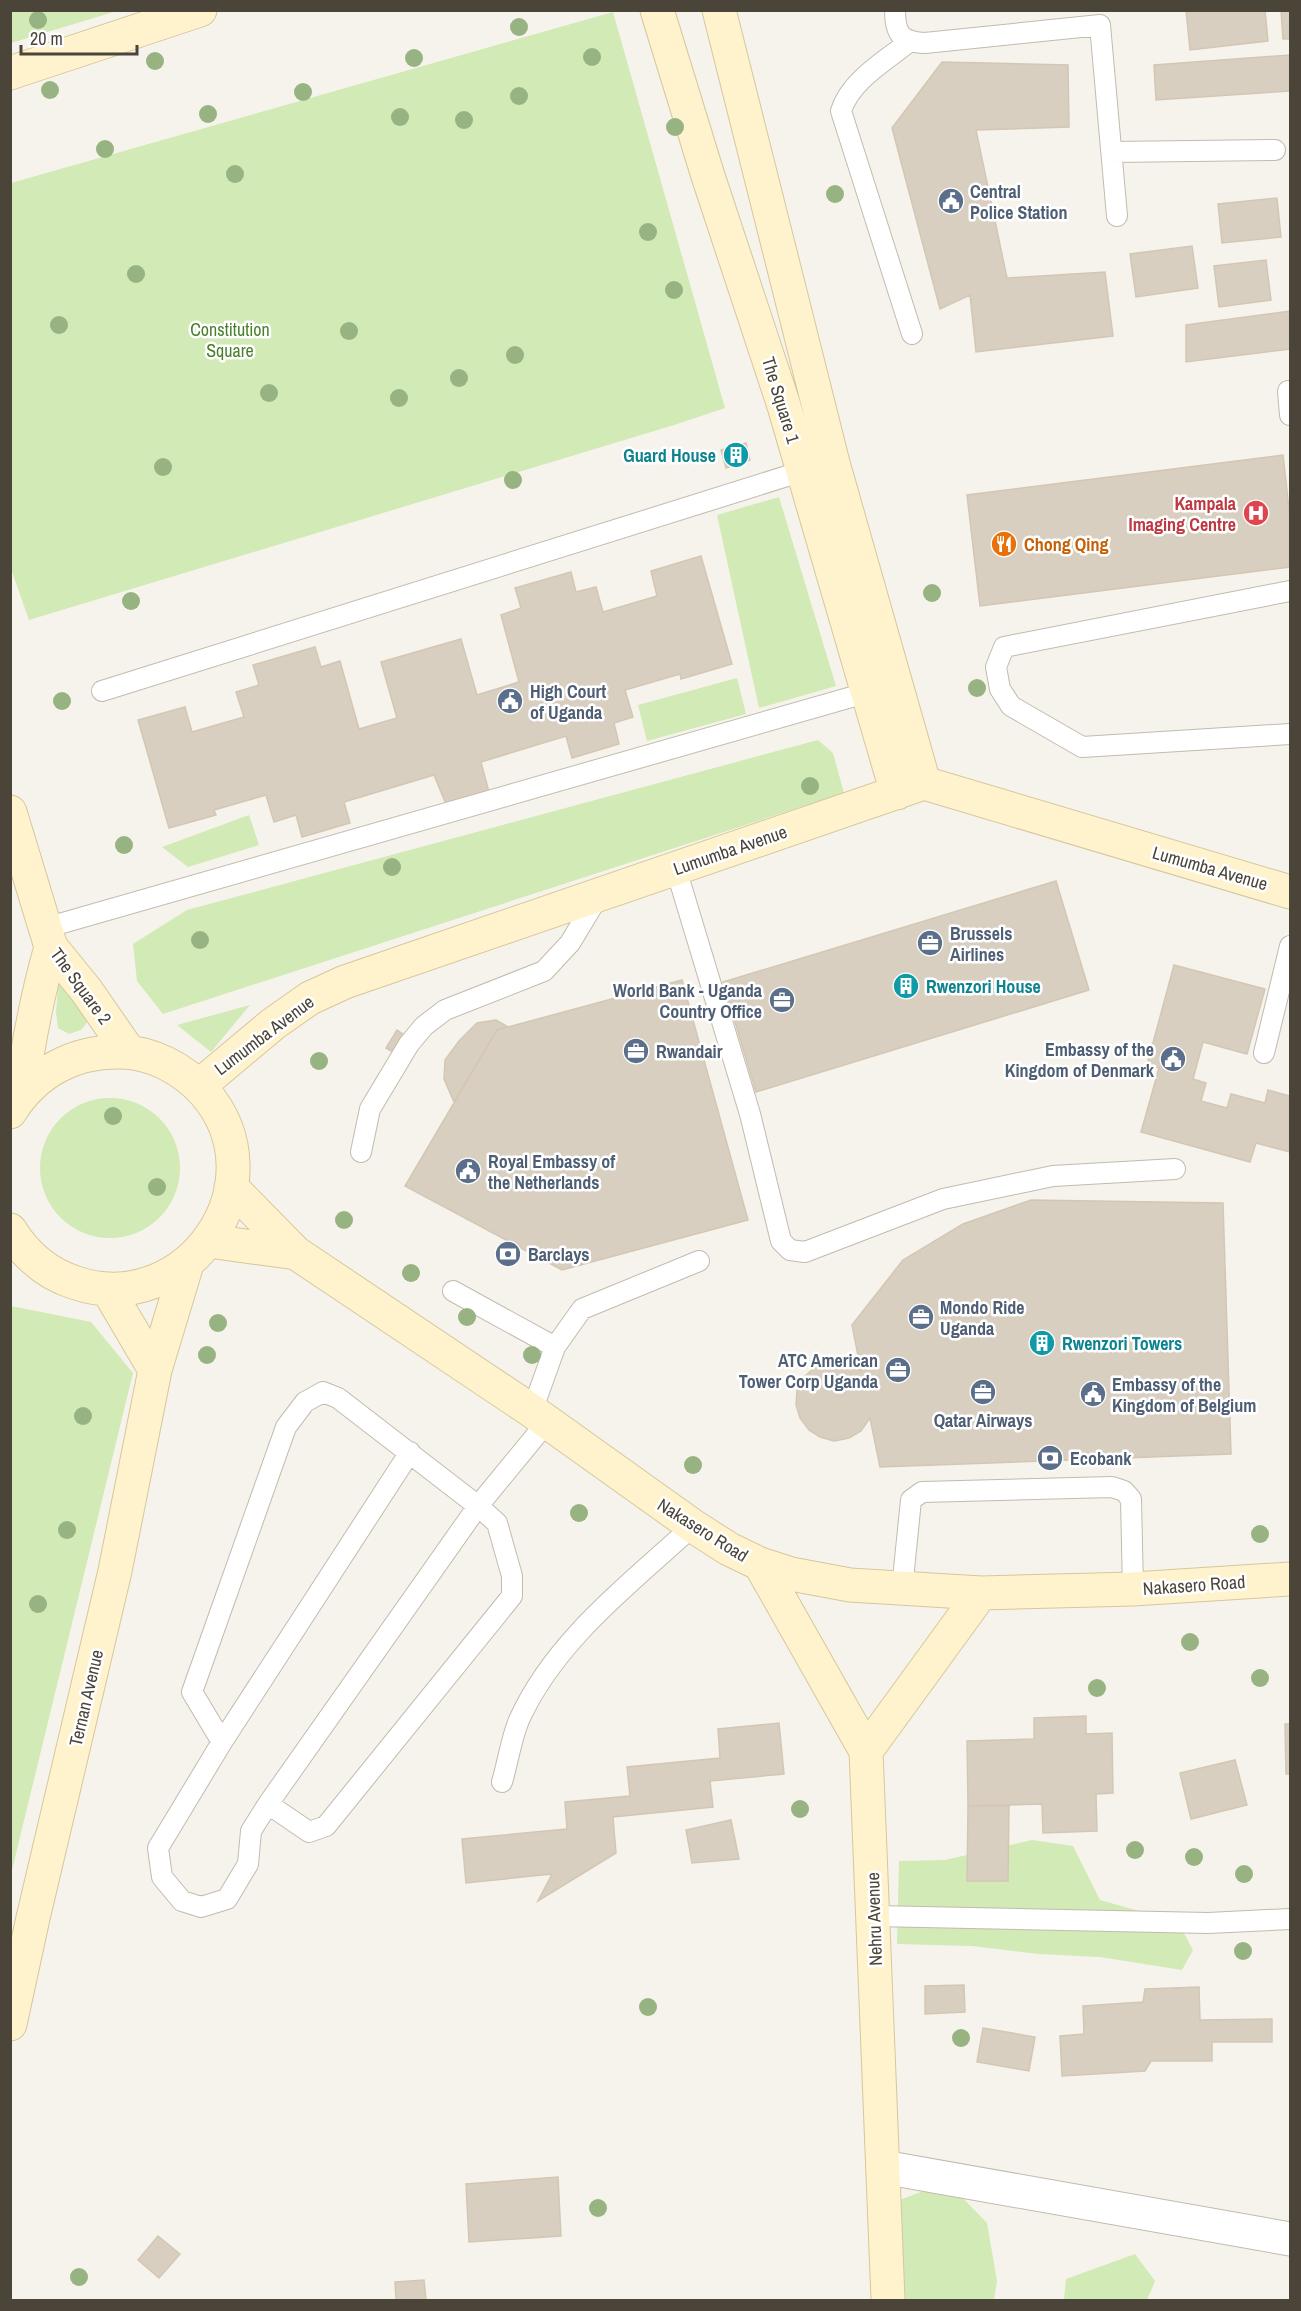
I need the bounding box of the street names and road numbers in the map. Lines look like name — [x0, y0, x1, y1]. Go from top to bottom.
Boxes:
street label: The Square 1 — [756, 354, 806, 447]
street label: Lumumba Avenue — [670, 819, 790, 881]
street label: Lumumba Avenue — [1149, 840, 1271, 896]
street label: The Square 2 — [45, 942, 117, 1030]
street label: Lumumba Avenue — [209, 989, 319, 1081]
street label: Nakasero Road — [653, 1492, 753, 1568]
street label: Nakasero Road — [1142, 1569, 1246, 1601]
street label: Ternan Avenue — [63, 1647, 109, 1749]
street label: Nehru Avenue — [860, 1872, 888, 1966]

